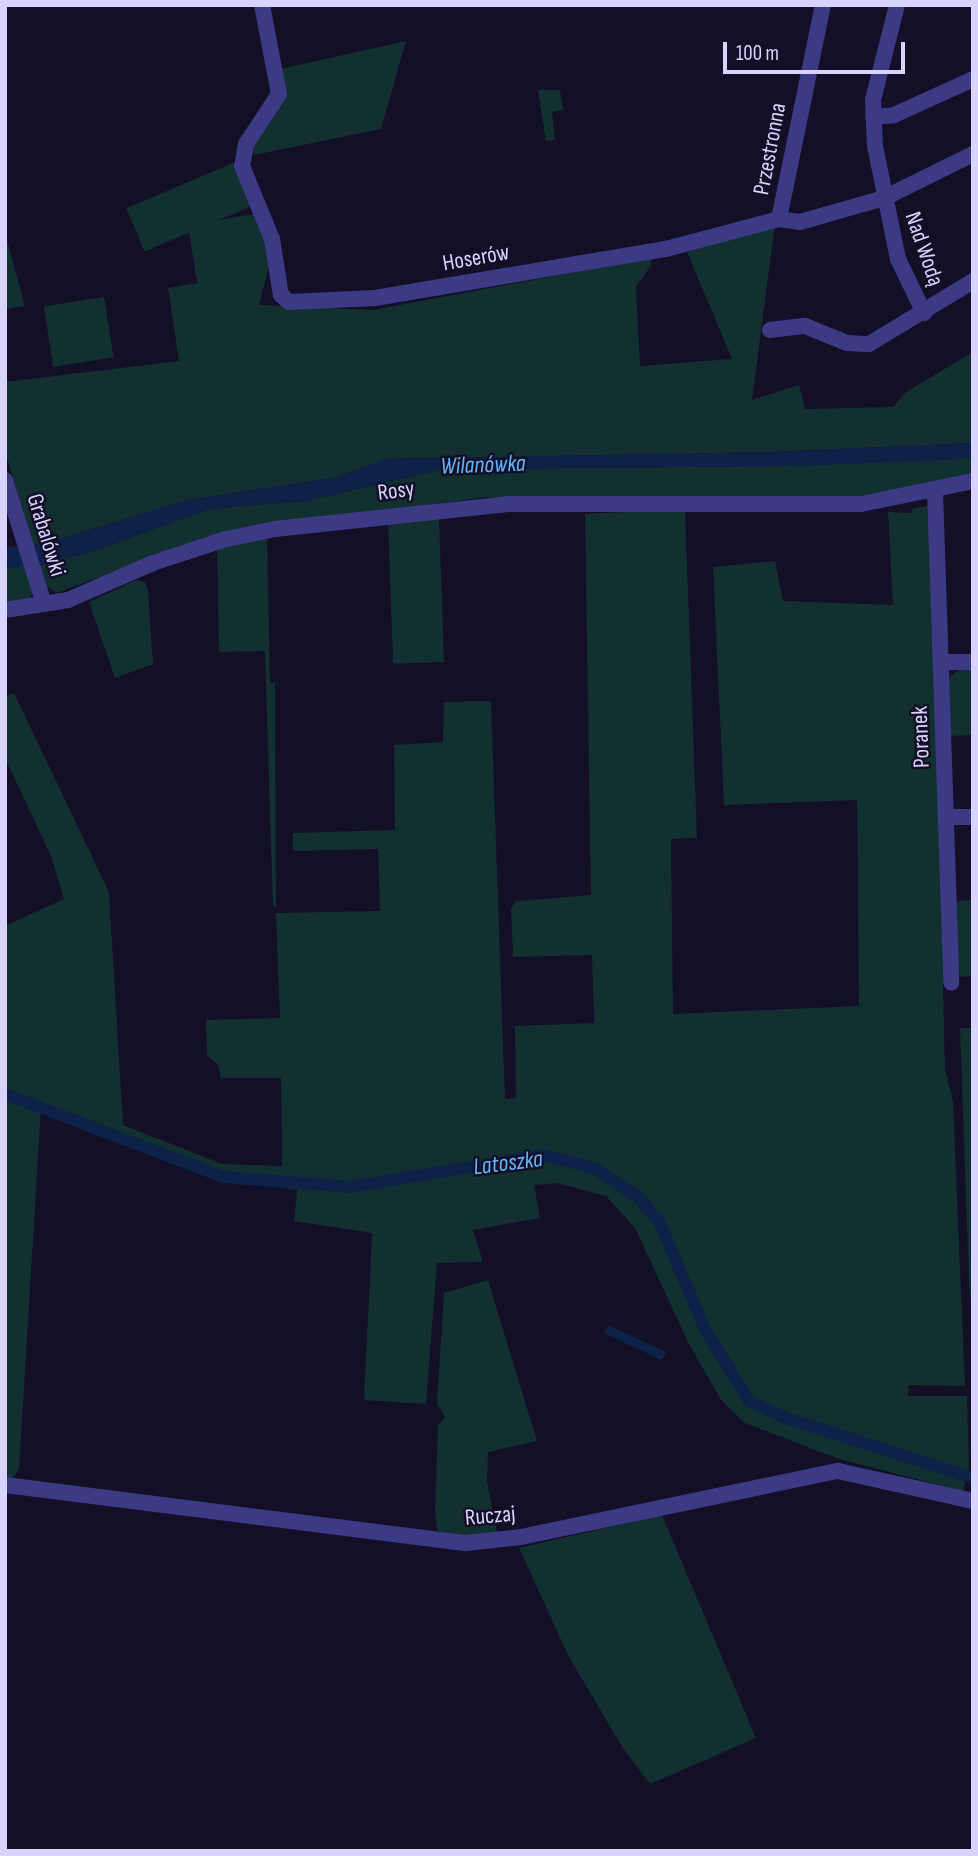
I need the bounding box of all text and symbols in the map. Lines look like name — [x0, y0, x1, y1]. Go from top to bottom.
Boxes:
scale bar — [726, 28, 908, 72]
text: 100 m — [736, 41, 779, 66]
street label: Przestronna — [748, 101, 792, 197]
street label: Nad Wodą — [899, 208, 949, 290]
street label: Hoserów — [440, 239, 512, 277]
water label: Wilanówka — [440, 449, 526, 481]
street label: Rosy — [376, 475, 416, 507]
street label: Grabalówki — [20, 490, 72, 580]
street label: Poranek — [906, 705, 936, 769]
water label: Latoszka — [472, 1144, 544, 1182]
street label: Ruczaj — [464, 1500, 516, 1532]

